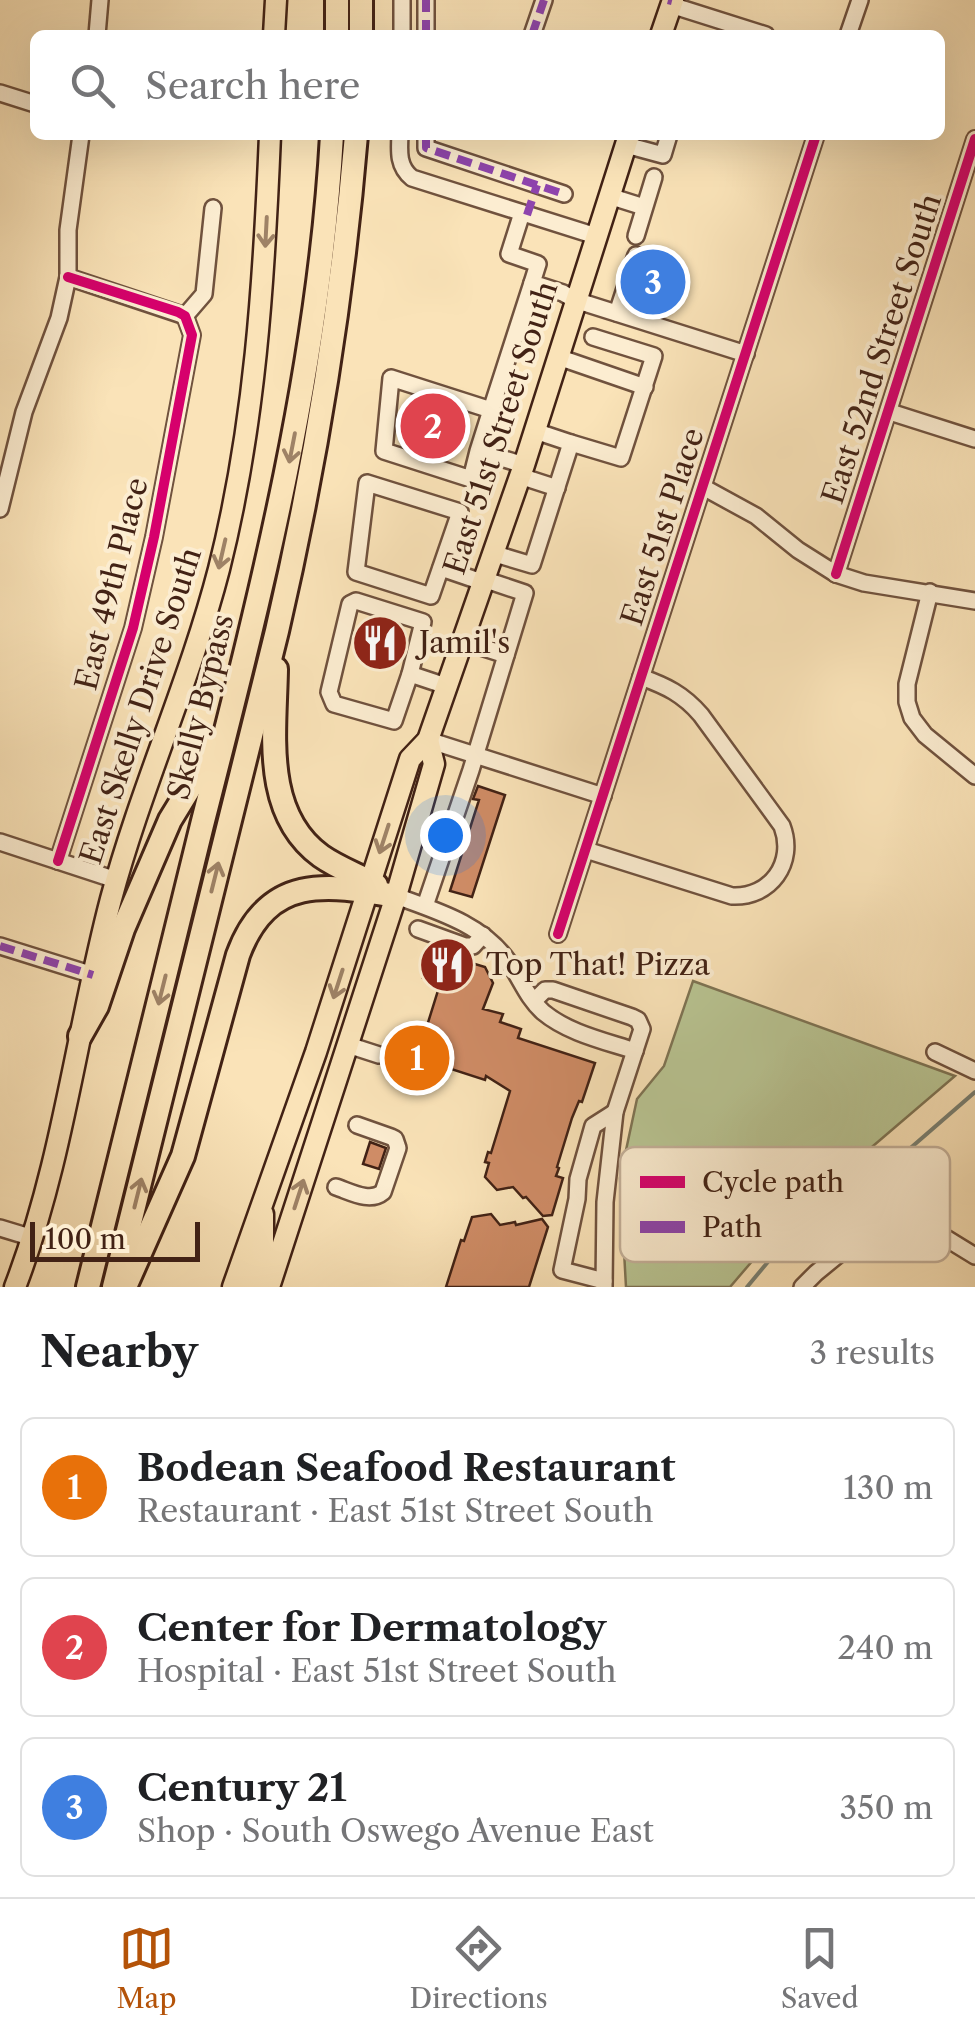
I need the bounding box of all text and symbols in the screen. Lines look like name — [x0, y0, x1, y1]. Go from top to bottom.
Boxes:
search box — [30, 30, 945, 140]
icon: search — [65, 58, 120, 113]
text: Search here — [145, 62, 360, 109]
street label: East 52nd Street South — [814, 189, 949, 509]
one-way arrow — [256, 216, 275, 248]
pin: 3 — [620, 244, 686, 320]
street label: East 51st Street South — [436, 277, 565, 579]
pin: 2 — [400, 388, 466, 464]
street label: East 51st Place — [613, 423, 712, 630]
one-way arrow — [281, 432, 300, 464]
street label: East 49th Place — [67, 474, 156, 694]
one-way arrow — [212, 537, 230, 569]
street label: East Skelly Drive South — [72, 543, 209, 869]
street label: Skelly Bypass — [160, 610, 241, 804]
restaurant icon: Jamil's — [350, 613, 410, 673]
place label: Jamil's — [415, 624, 510, 661]
your location — [420, 810, 471, 861]
one-way arrow — [374, 822, 392, 854]
one-way arrow — [207, 862, 225, 894]
restaurant icon: Top That! Pizza — [417, 935, 477, 995]
place label: Top That! Pizza — [486, 946, 710, 983]
one-way arrow — [327, 967, 345, 999]
one-way arrow — [152, 973, 170, 1005]
pin: 1 — [384, 1020, 450, 1096]
legend — [620, 1147, 950, 1262]
text: Cycle path — [702, 1165, 844, 1199]
one-way arrow — [129, 1178, 148, 1209]
one-way arrow — [291, 1179, 309, 1211]
text: Path — [702, 1210, 762, 1244]
scale bar — [30, 1217, 200, 1262]
text: 100 m — [45, 1222, 126, 1256]
text: Nearby — [40, 1326, 198, 1378]
text: 3 results — [809, 1333, 935, 1372]
text: Bodean Seafood Restaurant — [137, 1444, 676, 1491]
text: 1 — [67, 1468, 82, 1507]
text: 130 m — [843, 1468, 933, 1507]
text: Restaurant · East 51st Street South — [137, 1491, 653, 1530]
text: Center for Dermatology — [137, 1604, 606, 1651]
text: 2 — [65, 1628, 84, 1667]
text: 240 m — [837, 1628, 933, 1667]
text: Hospital · East 51st Street South — [137, 1651, 616, 1690]
text: Century 21 — [137, 1764, 347, 1811]
text: 3 — [65, 1788, 84, 1827]
text: 350 m — [839, 1788, 933, 1827]
text: Shop · South Oswego Avenue East — [137, 1811, 654, 1850]
tab: Map — [116, 1921, 177, 2015]
tab: Directions — [409, 1921, 548, 2015]
tab: Saved — [781, 1921, 859, 2015]

